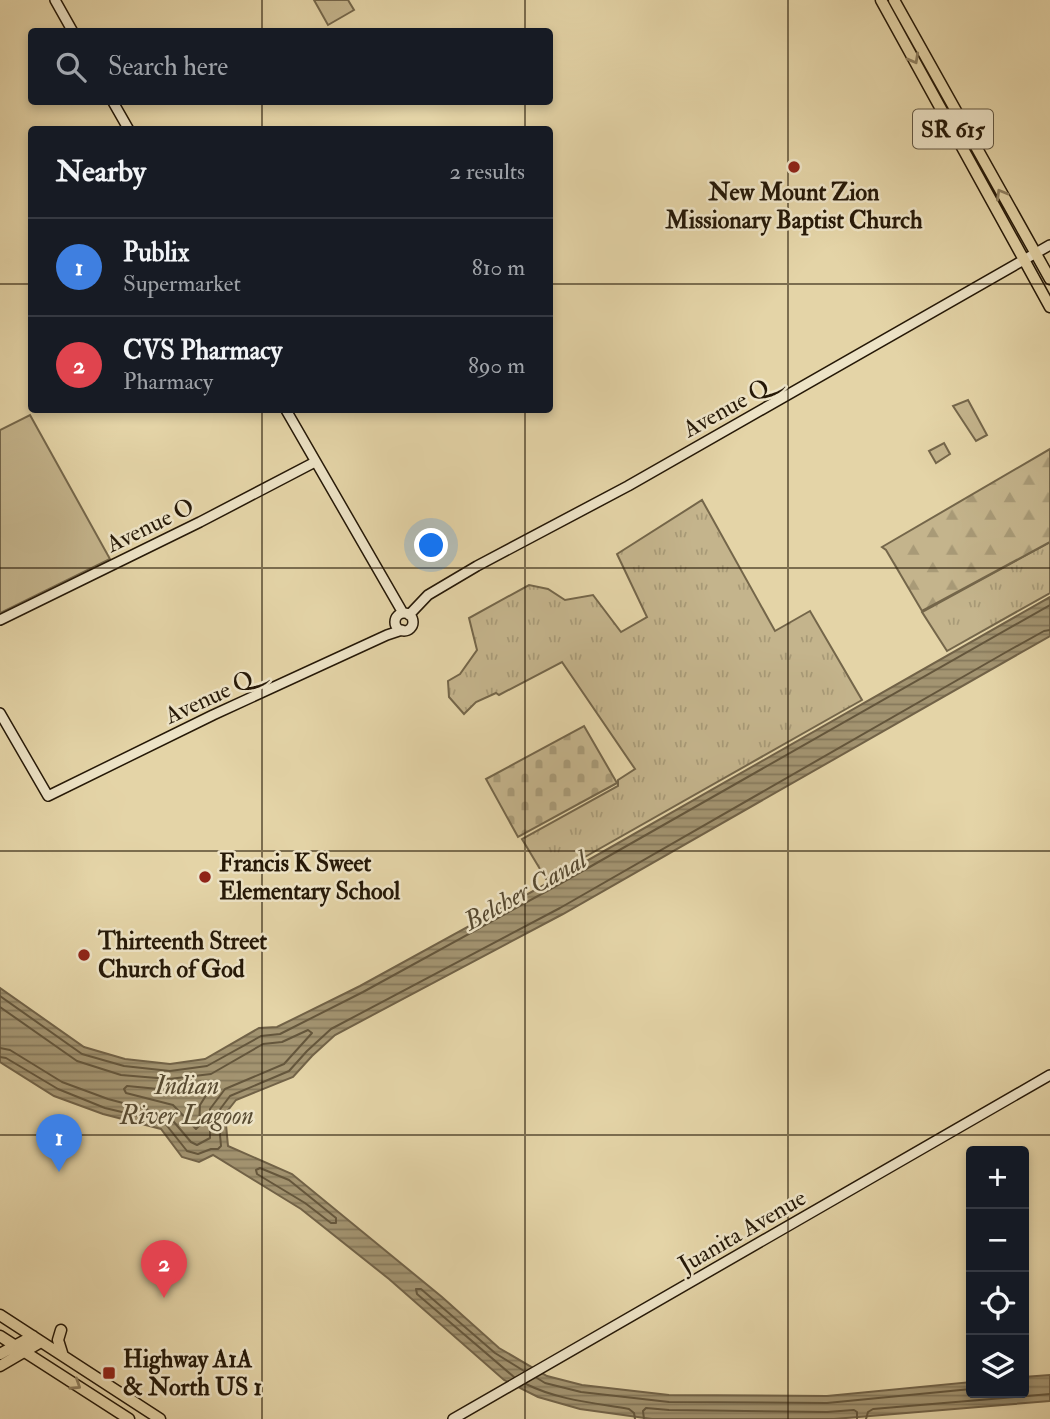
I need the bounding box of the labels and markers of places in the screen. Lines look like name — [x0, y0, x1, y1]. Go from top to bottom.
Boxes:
marker: New Mount Zion Missionary Baptist Church — [786, 159, 802, 175]
place label: New Mount Zion Missionary Baptist Church — [664, 177, 923, 236]
place label: Francis K Sweet Elementary School — [219, 848, 401, 907]
marker: Francis K Sweet Elementary School — [197, 869, 213, 885]
place label: Thirteenth Street Church of God — [97, 926, 267, 985]
marker: Thirteenth Street Church of God — [76, 947, 92, 963]
pin: 1 — [36, 1114, 82, 1172]
pin: 2 — [141, 1240, 187, 1298]
place label: Highway A1A & North US 1 — [123, 1344, 262, 1403]
marker: Highway A1A & North US 1 — [101, 1365, 117, 1381]

